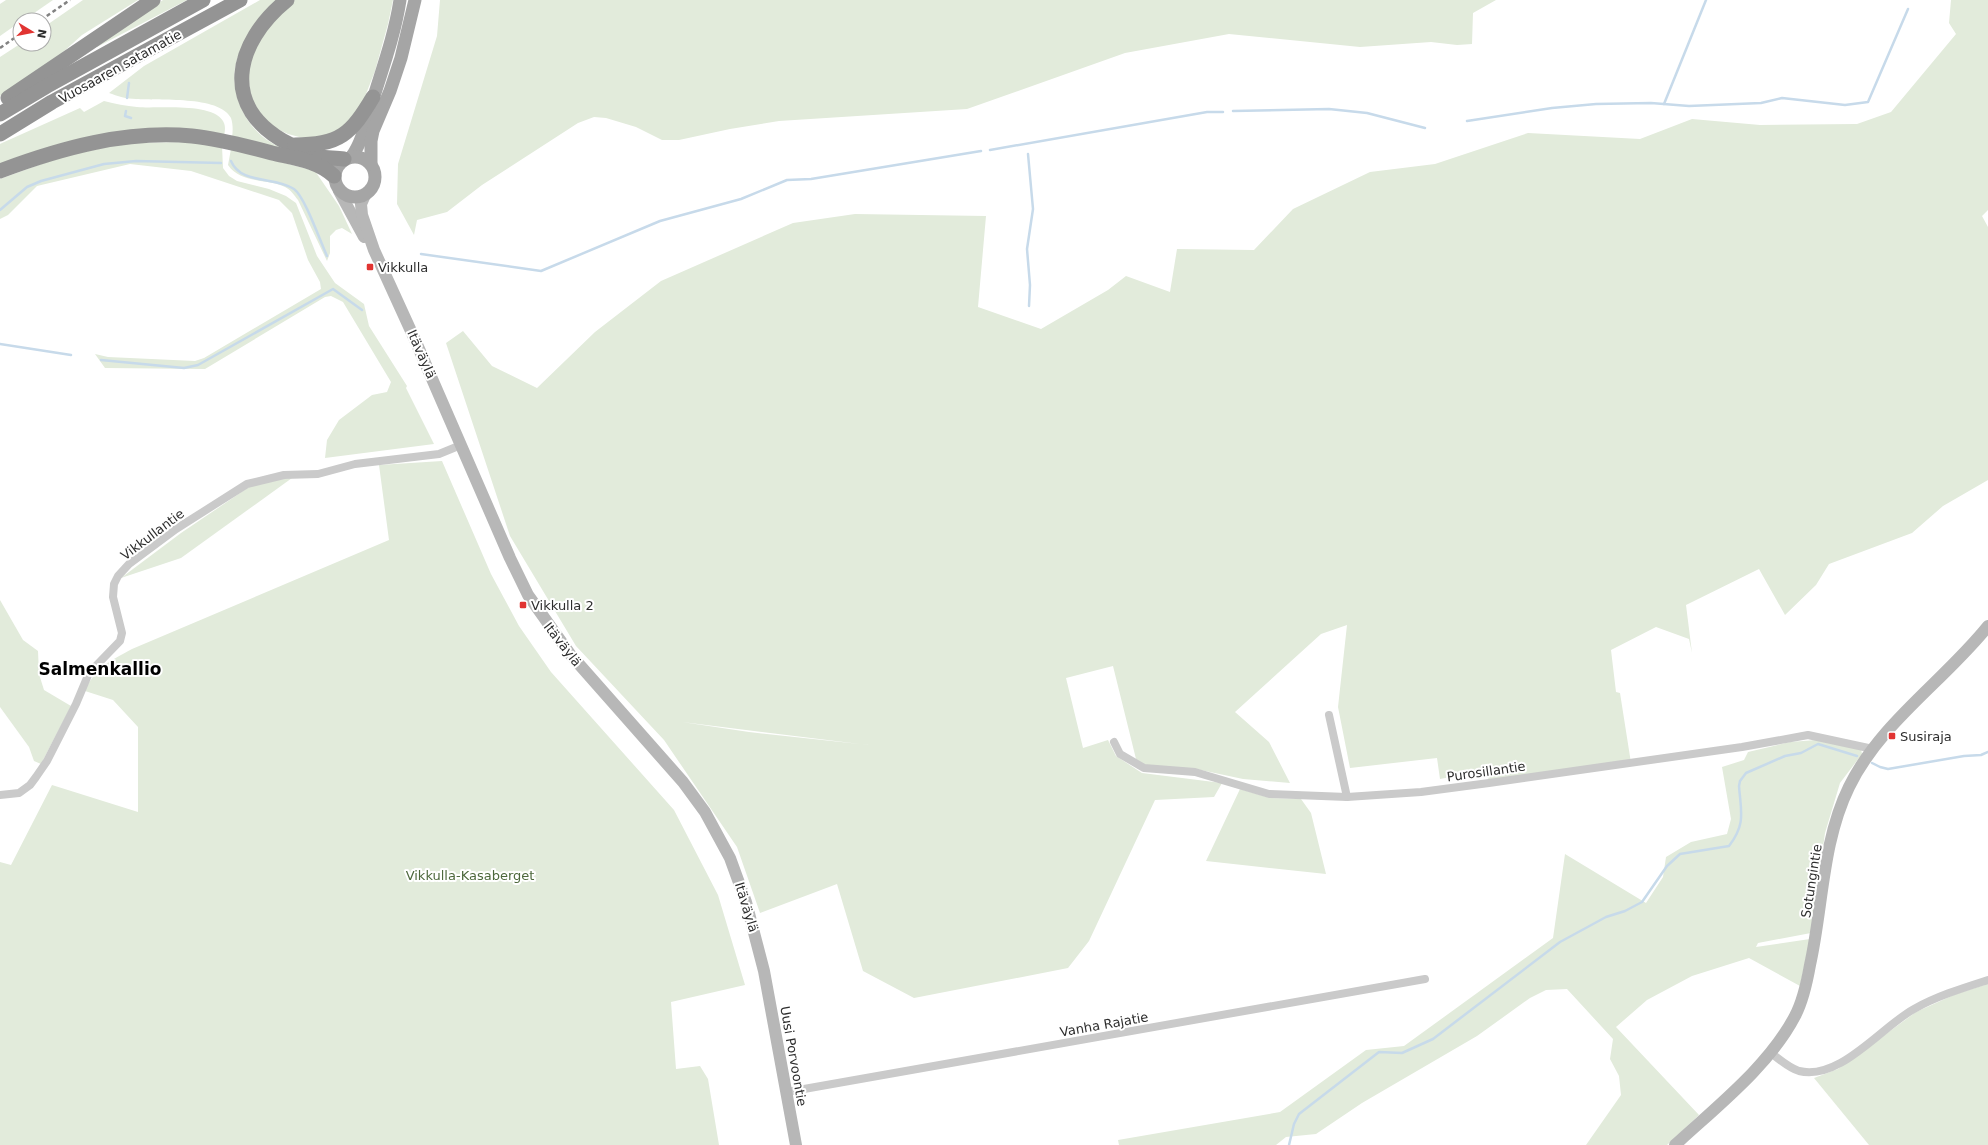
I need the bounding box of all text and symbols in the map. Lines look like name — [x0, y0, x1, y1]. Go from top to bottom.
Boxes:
north arrow — [12, 12, 52, 52]
street label: Vuosaaren satamatie — [56, 27, 184, 106]
text: N — [34, 28, 49, 39]
place label: Vikkulla — [378, 260, 428, 275]
marker: Vikkulla — [365, 262, 375, 272]
street label: Itäväylä — [404, 327, 439, 381]
street label: Vikkullantie — [118, 506, 187, 563]
place label: Vikkulla 2 — [531, 598, 594, 613]
marker: Vikkulla 2 — [518, 600, 528, 610]
street label: Itäväylä — [541, 619, 584, 669]
district label: Salmenkallio — [39, 659, 161, 679]
place label: Susiraja — [1900, 729, 1952, 744]
marker: Susiraja — [1887, 731, 1897, 741]
street label: Purosillantie — [1446, 759, 1526, 784]
street label: Sotungintie — [1798, 843, 1825, 919]
park label: Vikkulla-Kasaberget — [406, 868, 534, 883]
street label: Itäväylä — [732, 880, 761, 934]
street label: Uusi Porvoontie — [777, 1005, 810, 1107]
street label: Vanha Rajatie — [1059, 1009, 1149, 1040]

